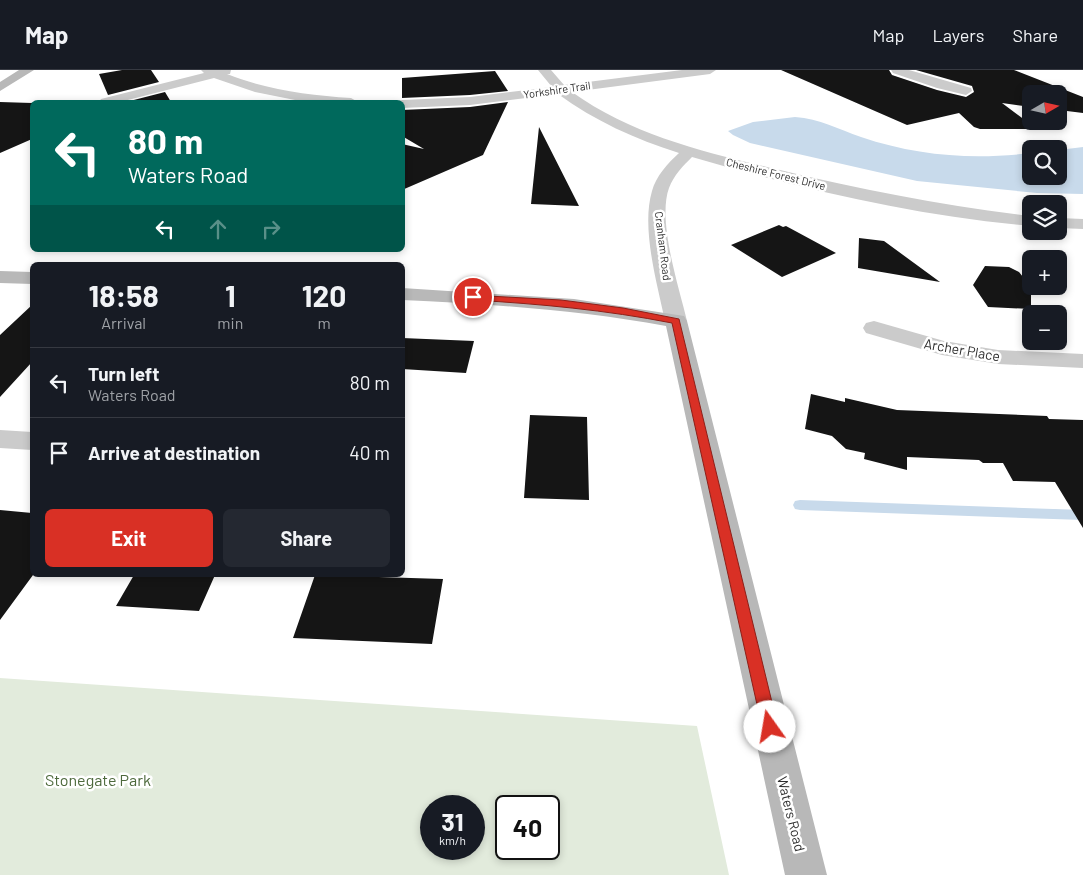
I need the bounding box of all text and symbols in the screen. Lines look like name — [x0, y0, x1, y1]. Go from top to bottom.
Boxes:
text: Map — [25, 20, 68, 49]
text: Map — [872, 24, 904, 46]
text: Layers — [932, 24, 985, 46]
text: Share — [1013, 24, 1058, 46]
street label: Yorkshire Trail — [523, 78, 591, 101]
north arrow — [1022, 85, 1068, 130]
map controls — [1022, 85, 1067, 350]
text: 80 m — [128, 119, 203, 161]
icon: left — [45, 120, 110, 185]
button: search — [1022, 140, 1067, 185]
street label: Cheshire Forest Drive — [725, 155, 827, 192]
text: Waters Road — [128, 161, 248, 187]
button: layers — [1022, 195, 1067, 240]
street label: Cranham Road — [653, 211, 674, 281]
icon: left — [151, 215, 179, 243]
icon: ahead — [204, 215, 232, 243]
icon: right — [257, 215, 285, 243]
button: + — [1022, 250, 1067, 295]
pin — [452, 276, 494, 318]
text: 18:58 — [89, 277, 159, 313]
text: 1 — [225, 277, 236, 313]
text: 120 — [302, 277, 346, 313]
icon: arrive — [459, 283, 487, 311]
button: − — [1022, 305, 1067, 350]
text: Arrival — [101, 313, 146, 332]
text: min — [217, 313, 243, 332]
text: m — [317, 313, 331, 332]
street label: Archer Place — [923, 334, 1001, 365]
text: Turn left — [88, 362, 159, 385]
icon: left — [45, 369, 73, 397]
text: 80 m — [350, 371, 390, 394]
text: Waters Road — [88, 385, 176, 404]
icon: arrive — [45, 439, 73, 467]
text: Arrive at destination — [88, 441, 260, 464]
text: 40 m — [349, 441, 390, 464]
button: Exit — [45, 509, 213, 567]
button: Share — [223, 509, 390, 567]
position arrow — [743, 700, 795, 752]
park label: Stonegate Park — [45, 770, 151, 789]
street label: Waters Road — [774, 775, 809, 853]
speed limit sign: 40 — [495, 795, 560, 860]
text: 31 — [441, 806, 464, 836]
text: km/h — [439, 833, 466, 847]

